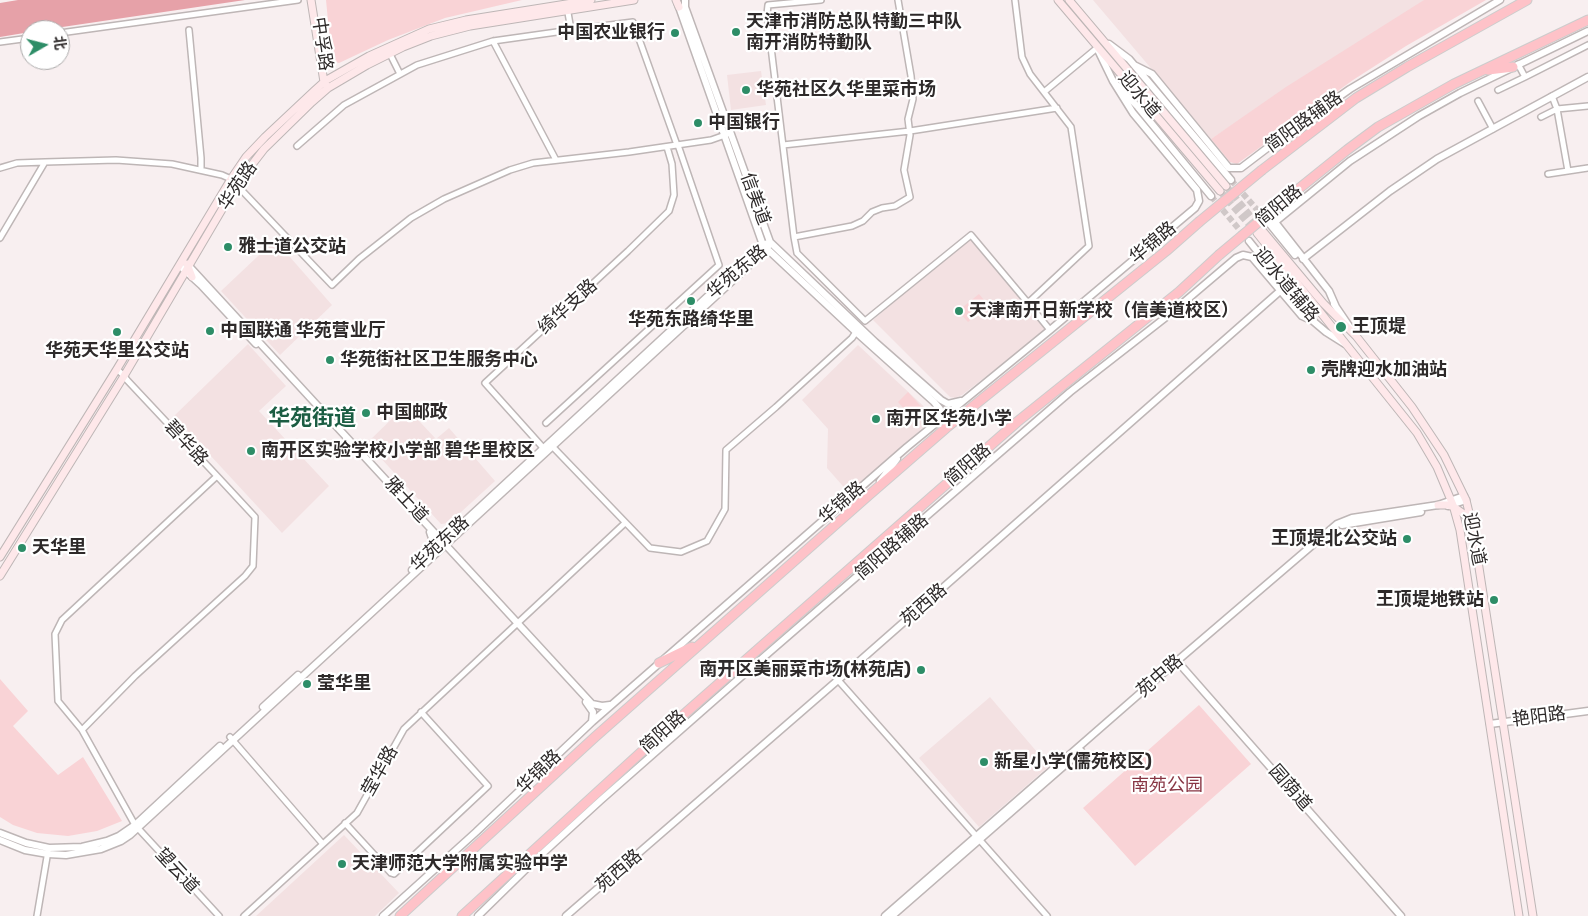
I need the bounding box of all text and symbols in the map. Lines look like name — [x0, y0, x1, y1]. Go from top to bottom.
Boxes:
place label: 天津市消防总队特勤三中队 南开消防特勤队 — [746, 11, 962, 54]
street label: 中孚路 — [308, 16, 336, 72]
north arrow — [20, 20, 70, 70]
place label: 中国农业银行 — [557, 22, 665, 44]
marker: 天津市消防总队特勤三中队 南开消防特勤队 — [730, 26, 742, 38]
marker: 中国农业银行 — [669, 27, 681, 39]
text: 北 — [50, 35, 69, 51]
street label: 迎水道 — [1113, 67, 1165, 123]
place label: 华苑社区久华里菜市场 — [756, 79, 936, 101]
marker: 华苑社区久华里菜市场 — [740, 84, 752, 96]
street label: 简阳路辅路 — [1261, 87, 1347, 157]
place label: 中国银行 — [708, 112, 780, 134]
marker: 中国银行 — [692, 117, 704, 129]
street label: 华苑路 — [214, 158, 262, 214]
street label: 信美道 — [736, 170, 774, 228]
street label: 简阳路 — [1251, 180, 1307, 232]
street label: 华锦路 — [1125, 217, 1181, 269]
place label: 雅士道公交站 — [238, 236, 346, 258]
marker: 雅士道公交站 — [222, 241, 234, 253]
street label: 华苑东路 — [702, 241, 772, 303]
street label: 迎水道辅路 — [1249, 244, 1323, 326]
street label: 绮华支路 — [534, 275, 602, 339]
marker: 华苑东路绮华里 — [685, 295, 697, 307]
place label: 天津南开日新学校（信美道校区） — [969, 300, 1239, 322]
marker: 天津南开日新学校（信美道校区） — [953, 305, 965, 317]
place label: 华苑东路绮华里 — [628, 309, 754, 331]
place label: 王顶堤 — [1352, 316, 1406, 338]
place label: 中国联通 华苑营业厅 — [220, 320, 386, 342]
marker: 王顶堤 — [1334, 320, 1348, 334]
marker: 中国联通 华苑营业厅 — [204, 325, 216, 337]
marker: 华苑天华里公交站 — [111, 326, 123, 338]
place label: 华苑天华里公交站 — [45, 340, 189, 362]
place label: 华苑街社区卫生服务中心 — [340, 349, 538, 371]
marker: 华苑街社区卫生服务中心 — [324, 354, 336, 366]
place label: 壳牌迎水加油站 — [1321, 359, 1447, 381]
marker: 壳牌迎水加油站 — [1305, 364, 1317, 376]
place label: 中国邮政 — [376, 402, 448, 424]
district label: 华苑街道 — [268, 406, 356, 432]
marker: 中国邮政 — [360, 407, 372, 419]
place label: 南开区华苑小学 — [886, 408, 1012, 430]
marker: 南开区华苑小学 — [870, 413, 882, 425]
street label: 碧华路 — [160, 416, 212, 470]
street label: 简阳路 — [941, 439, 995, 491]
place label: 南开区实验学校小学部 碧华里校区 — [261, 440, 535, 462]
marker: 南开区实验学校小学部 碧华里校区 — [245, 445, 257, 457]
street label: 雅士道 — [380, 473, 432, 527]
street label: 华锦路 — [815, 477, 869, 529]
street label: 简阳路辅路 — [851, 509, 933, 585]
street label: 迎水道 — [1458, 510, 1490, 568]
street label: 华苑东路 — [406, 512, 474, 576]
place label: 王顶堤北公交站 — [1271, 528, 1397, 550]
marker: 王顶堤北公交站 — [1401, 533, 1413, 545]
place label: 天华里 — [32, 537, 86, 559]
marker: 天华里 — [16, 542, 28, 554]
street label: 苑西路 — [897, 579, 951, 631]
place label: 王顶堤地铁站 — [1376, 589, 1484, 611]
marker: 王顶堤地铁站 — [1488, 594, 1500, 606]
street label: 苑中路 — [1133, 650, 1187, 702]
place label: 南开区美丽菜市场(林苑店) — [699, 659, 911, 681]
marker: 南开区美丽菜市场(林苑店) — [915, 664, 927, 676]
place label: 莹华里 — [317, 673, 371, 695]
marker: 莹华里 — [301, 678, 313, 690]
street label: 艳阳路 — [1511, 703, 1567, 731]
street label: 简阳路 — [636, 706, 690, 758]
street label: 莹华路 — [357, 742, 403, 800]
street label: 华锦路 — [512, 745, 566, 799]
place label: 新星小学(儒苑校区) — [994, 751, 1152, 773]
marker: 新星小学(儒苑校区) — [978, 756, 990, 768]
street label: 园荫道 — [1264, 761, 1316, 815]
park label: 南苑公园 — [1131, 775, 1203, 797]
street label: 望云道 — [151, 844, 203, 898]
street label: 苑西路 — [592, 845, 646, 897]
place label: 天津师范大学附属实验中学 — [352, 853, 568, 875]
marker: 天津师范大学附属实验中学 — [336, 858, 348, 870]

